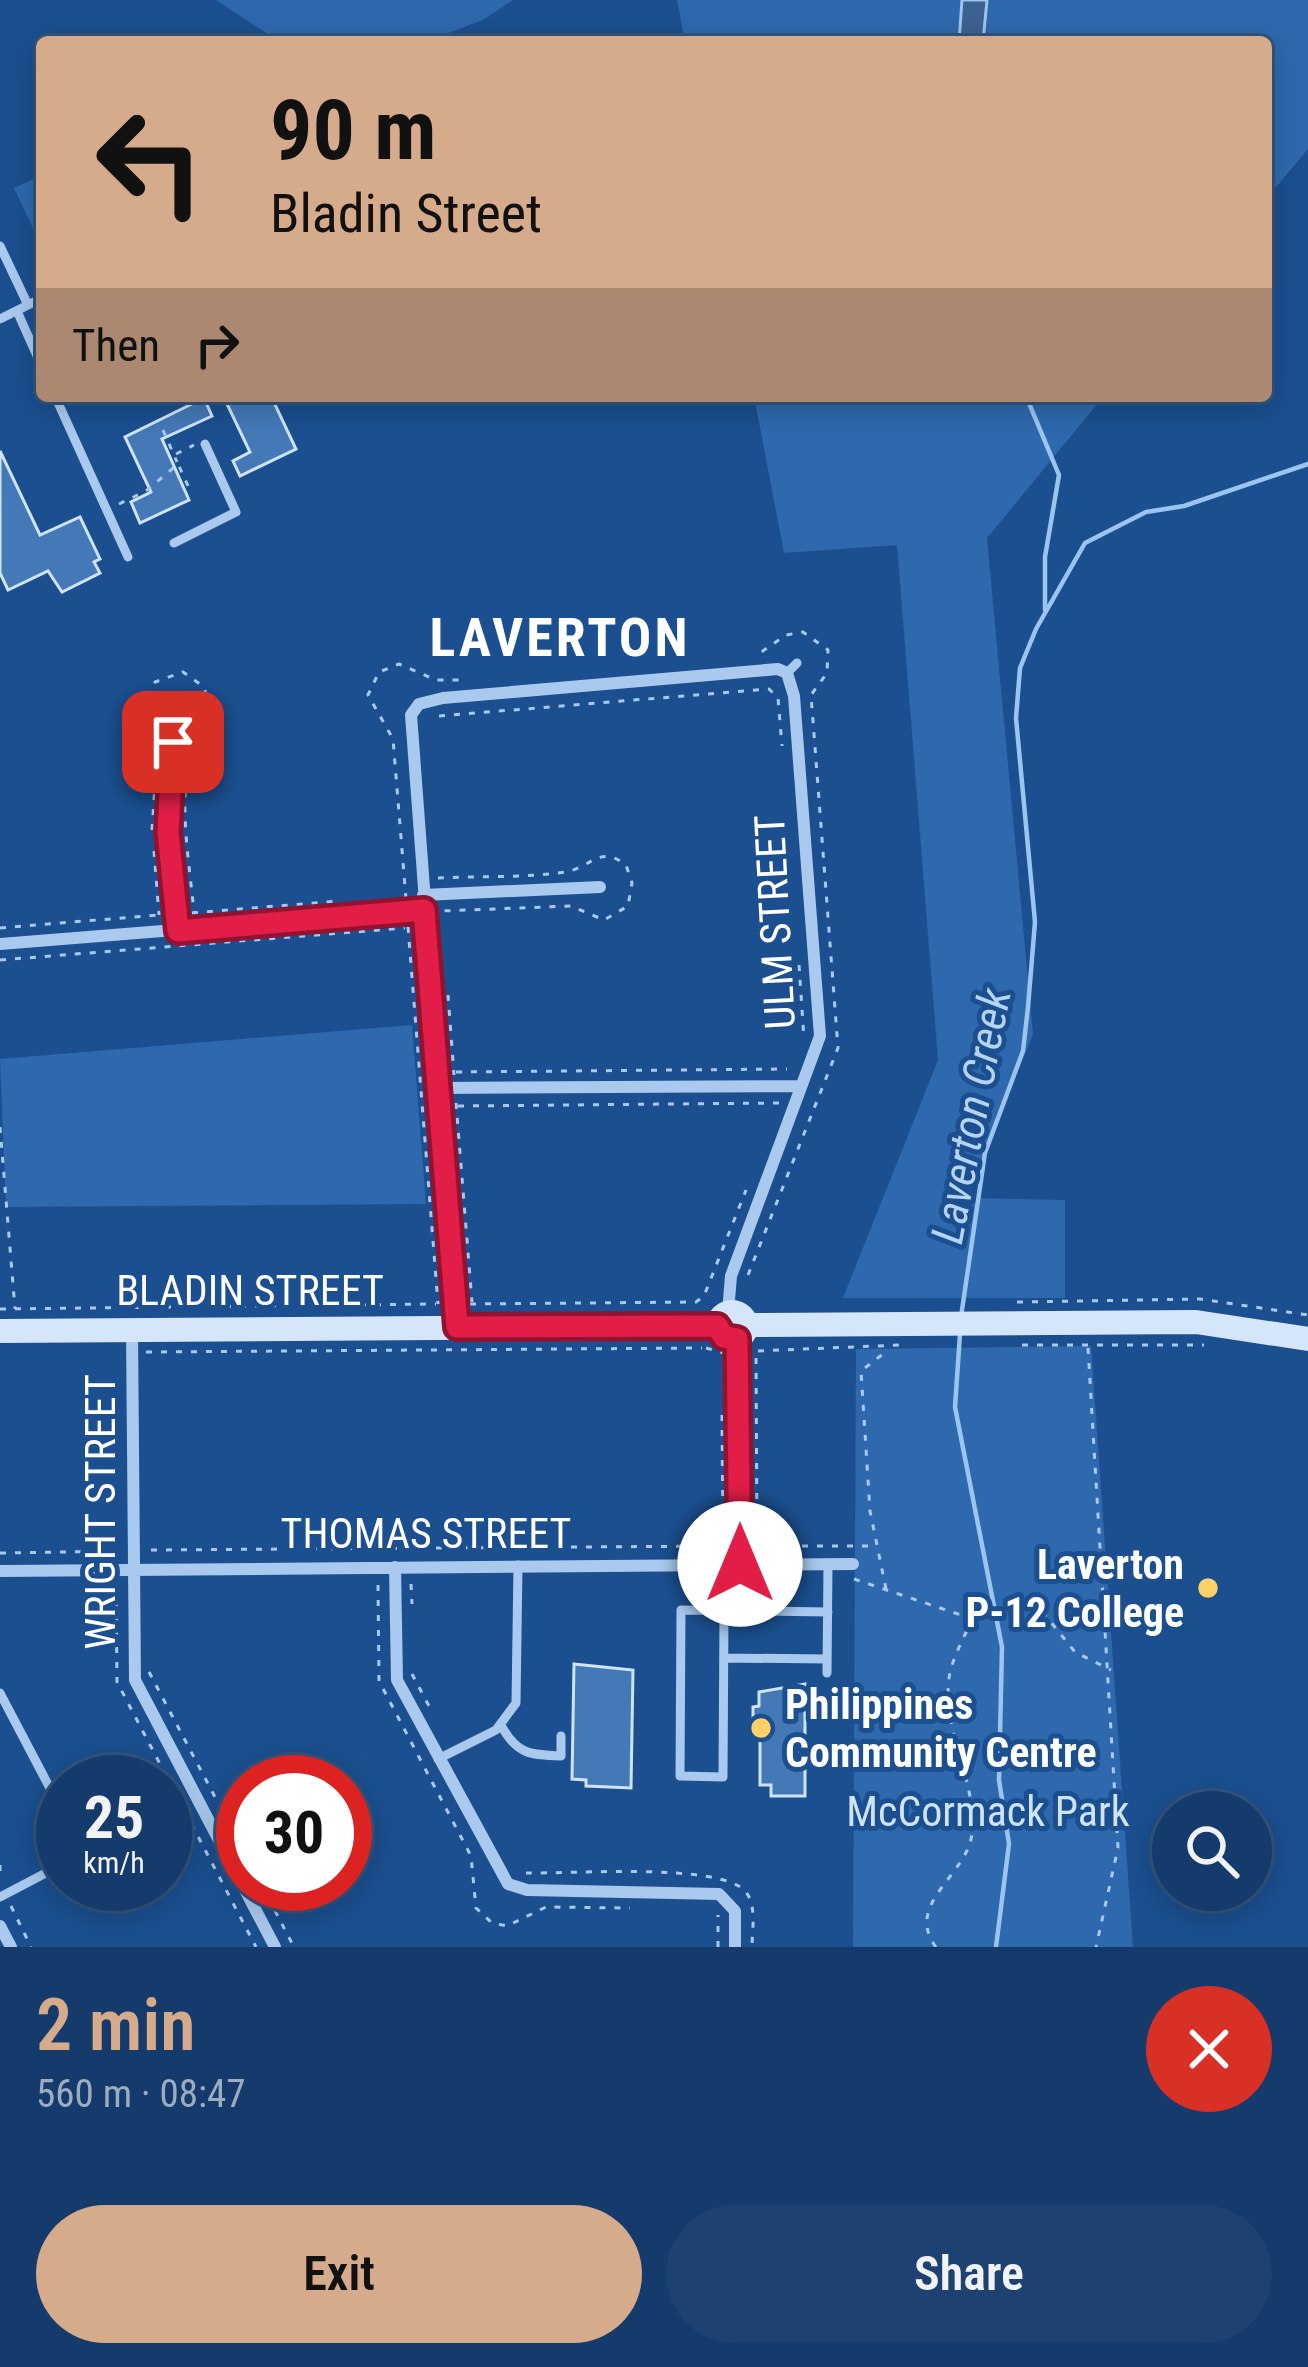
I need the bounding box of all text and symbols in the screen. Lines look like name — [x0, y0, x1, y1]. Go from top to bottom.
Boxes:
text: 90 m — [270, 81, 437, 180]
icon: left — [72, 84, 228, 240]
text: Bladin Street — [270, 182, 542, 245]
icon: right — [184, 312, 250, 378]
text: Then — [72, 319, 160, 372]
district label: LAVERTON — [430, 606, 690, 669]
pin — [122, 691, 224, 793]
icon: arrive — [140, 709, 206, 775]
street label: ULM STREET — [745, 813, 805, 1031]
water label: Laverton Creek — [920, 983, 1022, 1248]
street label: BLADIN STREET — [116, 1266, 384, 1315]
street label: WRIGHT STREET — [76, 1374, 125, 1650]
position arrow — [677, 1501, 803, 1627]
street label: THOMAS STREET — [281, 1509, 571, 1558]
place label: Laverton P-12 College — [966, 1540, 1184, 1637]
marker: Laverton P-12 College — [1195, 1575, 1221, 1601]
place label: Philippines Community Centre — [785, 1680, 1097, 1777]
marker: Philippines Community Centre — [748, 1715, 774, 1741]
speed limit sign: 30 — [216, 1755, 372, 1911]
text: 25 — [84, 1782, 144, 1853]
park label: McCormack Park — [846, 1787, 1130, 1836]
map controls — [1152, 1791, 1272, 1911]
button: search — [1152, 1791, 1272, 1911]
text: km/h — [83, 1845, 145, 1880]
text: 2 min — [36, 1983, 195, 2068]
button: close — [1146, 1986, 1272, 2112]
text: 560 m · 08:47 — [36, 2071, 246, 2117]
button: Exit — [36, 2205, 642, 2343]
button: Share — [666, 2205, 1272, 2343]

